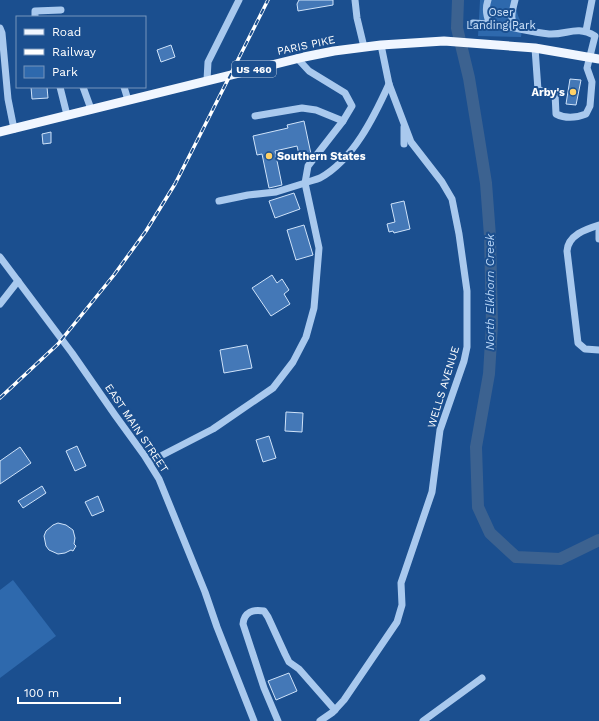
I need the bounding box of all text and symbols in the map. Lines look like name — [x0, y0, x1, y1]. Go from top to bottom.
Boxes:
park label: Oser Landing Park — [466, 6, 536, 32]
legend — [16, 16, 146, 88]
text: Road — [52, 25, 81, 39]
street label: PARIS PIKE — [276, 33, 336, 58]
text: Railway — [52, 45, 97, 59]
road number: US 460 — [232, 61, 276, 77]
text: Park — [52, 65, 78, 79]
place label: Arby's — [531, 86, 565, 99]
marker: Arby's — [568, 87, 578, 97]
place label: Southern States — [277, 150, 366, 163]
marker: Southern States — [264, 151, 274, 161]
water label: North Elkhorn Creek — [483, 233, 497, 350]
street label: WELLS AVENUE — [425, 345, 462, 430]
street label: EAST MAIN STREET — [102, 381, 171, 475]
scale bar — [18, 679, 120, 705]
text: 100 m — [24, 686, 59, 700]

